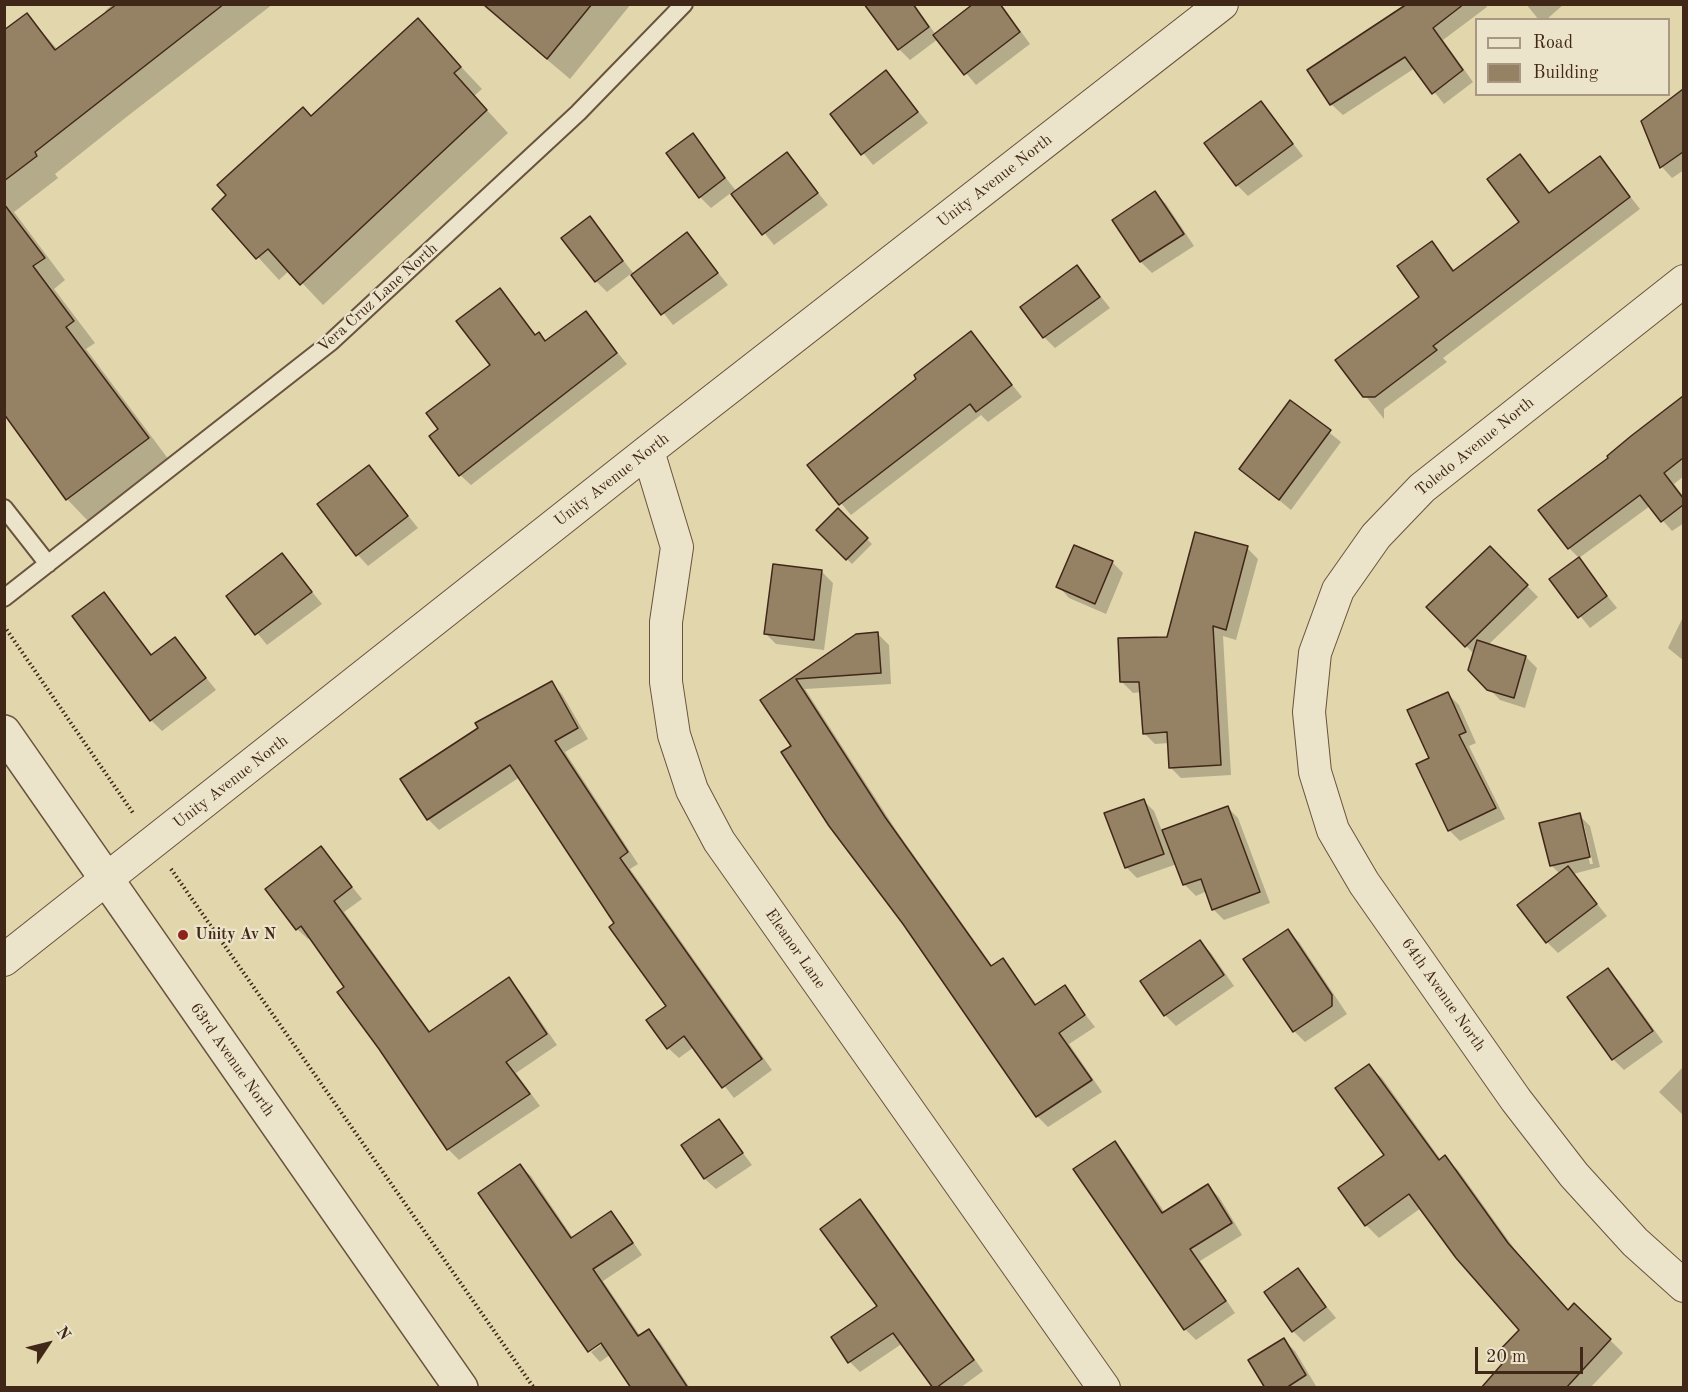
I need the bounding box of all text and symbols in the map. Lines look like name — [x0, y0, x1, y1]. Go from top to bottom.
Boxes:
legend — [1475, 18, 1670, 96]
text: Road — [1533, 34, 1573, 52]
text: Building — [1533, 64, 1598, 82]
street label: Unity Avenue North — [934, 130, 1056, 232]
street label: Vera Cruz Lane North — [314, 239, 442, 357]
street label: Toledo Avenue North — [1412, 393, 1538, 501]
street label: Unity Avenue North — [551, 429, 673, 531]
street label: Unity Avenue North — [170, 731, 292, 833]
street label: Eleanor Lane — [761, 905, 829, 993]
place label: Unity Av N — [195, 925, 276, 945]
marker: Unity Av N — [176, 928, 190, 942]
street label: 64th Avenue North — [1397, 935, 1489, 1055]
street label: 63rd Avenue North — [186, 999, 278, 1121]
north arrow — [18, 1314, 78, 1374]
text: N — [53, 1324, 73, 1343]
scale bar — [1478, 1335, 1586, 1373]
text: 20 m — [1486, 1348, 1526, 1366]

